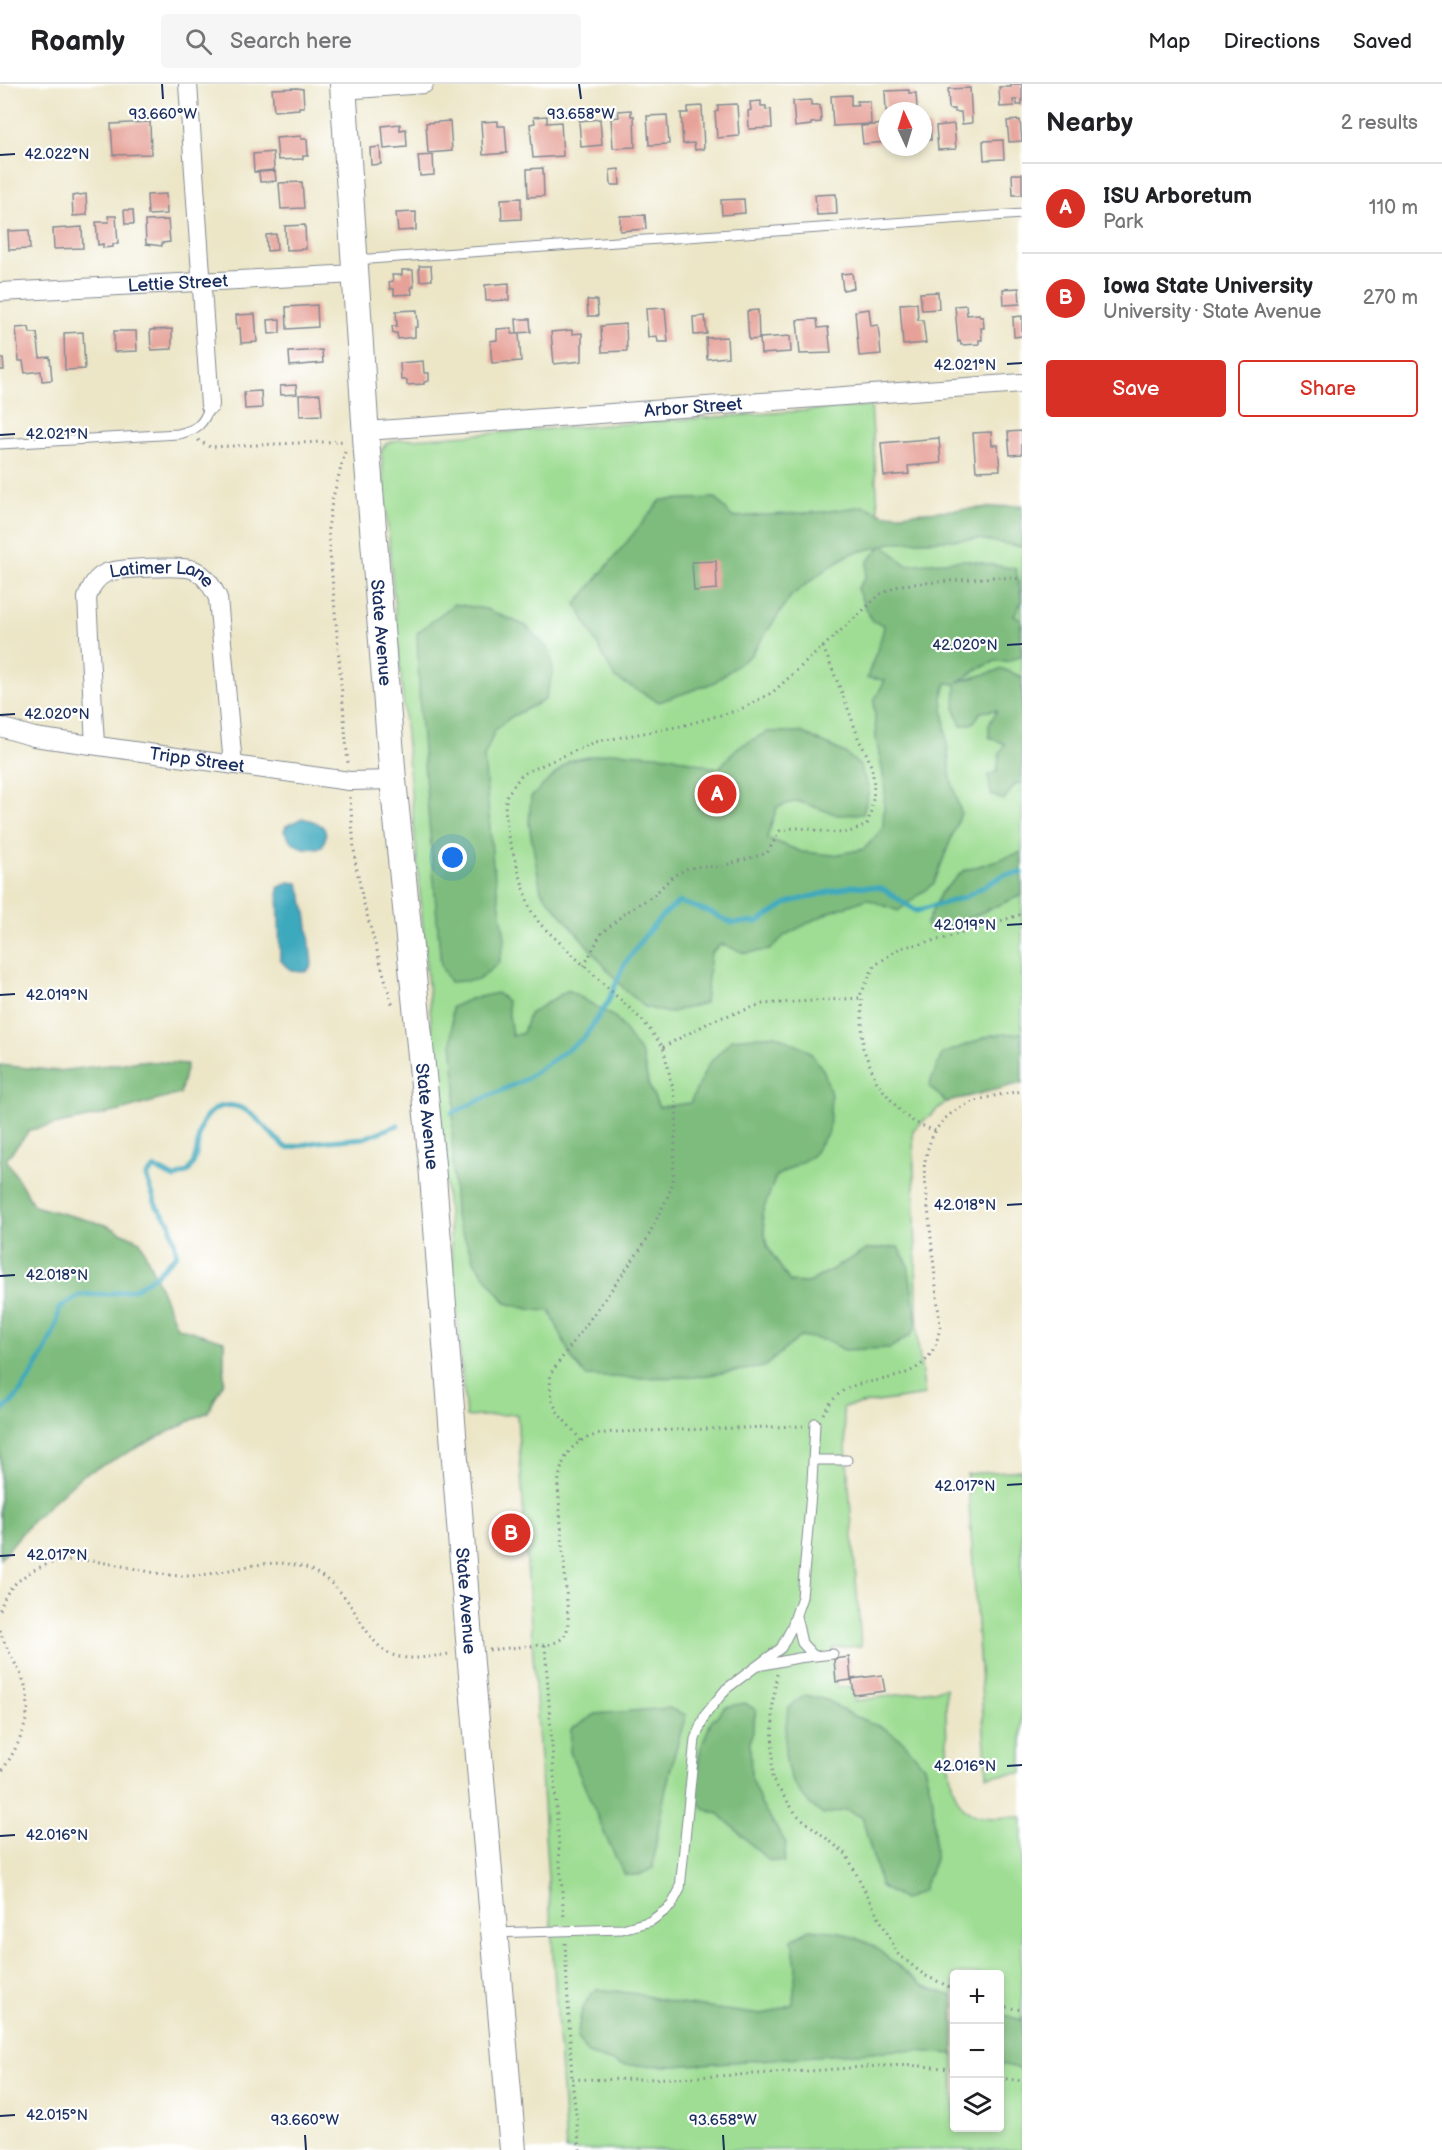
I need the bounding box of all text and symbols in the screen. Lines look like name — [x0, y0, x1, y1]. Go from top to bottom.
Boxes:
search box — [161, 14, 581, 68]
text: Roamly — [30, 25, 125, 58]
icon: search — [182, 25, 215, 58]
text: Search here — [230, 28, 352, 55]
text: Map — [1148, 29, 1191, 54]
text: Directions — [1224, 29, 1320, 54]
text: Saved — [1353, 29, 1412, 54]
north arrow — [878, 102, 932, 156]
text: 93.660°W — [129, 105, 198, 124]
text: 93.658°W — [547, 105, 615, 124]
text: Nearby — [1046, 108, 1133, 139]
text: 2 results — [1341, 111, 1418, 135]
text: 42.022°N — [24, 145, 90, 164]
text: ISU Arboretum — [1103, 183, 1252, 210]
text: A — [1059, 196, 1072, 220]
text: 110 m — [1369, 196, 1418, 220]
text: Park — [1103, 210, 1143, 234]
street label: Lettie Street — [127, 270, 229, 297]
text: Iowa State University — [1103, 273, 1313, 300]
text: B — [1058, 286, 1073, 310]
text: 270 m — [1363, 286, 1418, 310]
text: University · State Avenue — [1103, 300, 1321, 324]
text: 42.021°N — [934, 356, 996, 375]
button: Save — [1046, 360, 1226, 417]
button: Share — [1238, 360, 1418, 417]
street label: Arbor Street — [643, 393, 743, 422]
text: 42.021°N — [26, 425, 88, 444]
street label: Latimer Lane — [108, 557, 219, 592]
street label: State Avenue — [366, 578, 396, 687]
text: 42.020°N — [932, 636, 998, 655]
text: 42.020°N — [24, 705, 90, 724]
street label: Tripp Street — [148, 743, 246, 777]
pin: A — [698, 772, 736, 816]
your location — [438, 843, 467, 872]
text: 42.019°N — [934, 916, 996, 935]
text: 42.019°N — [26, 986, 88, 1005]
street label: State Avenue — [411, 1062, 442, 1171]
text: 42.018°N — [934, 1196, 996, 1215]
text: 42.018°N — [26, 1266, 88, 1285]
text: 42.017°N — [934, 1477, 996, 1496]
pin: B — [492, 1510, 530, 1556]
text: 42.017°N — [26, 1546, 88, 1565]
street label: State Avenue — [451, 1547, 480, 1655]
text: 42.016°N — [934, 1757, 996, 1776]
text: 42.016°N — [26, 1826, 88, 1845]
map controls — [950, 1970, 1004, 2132]
button: + — [950, 1970, 1004, 2024]
button: − — [950, 2024, 1004, 2078]
button: layers — [950, 2078, 1004, 2132]
text: 42.015°N — [26, 2106, 88, 2125]
text: 93.660°W — [271, 2111, 340, 2130]
text: 93.658°W — [689, 2111, 757, 2130]

